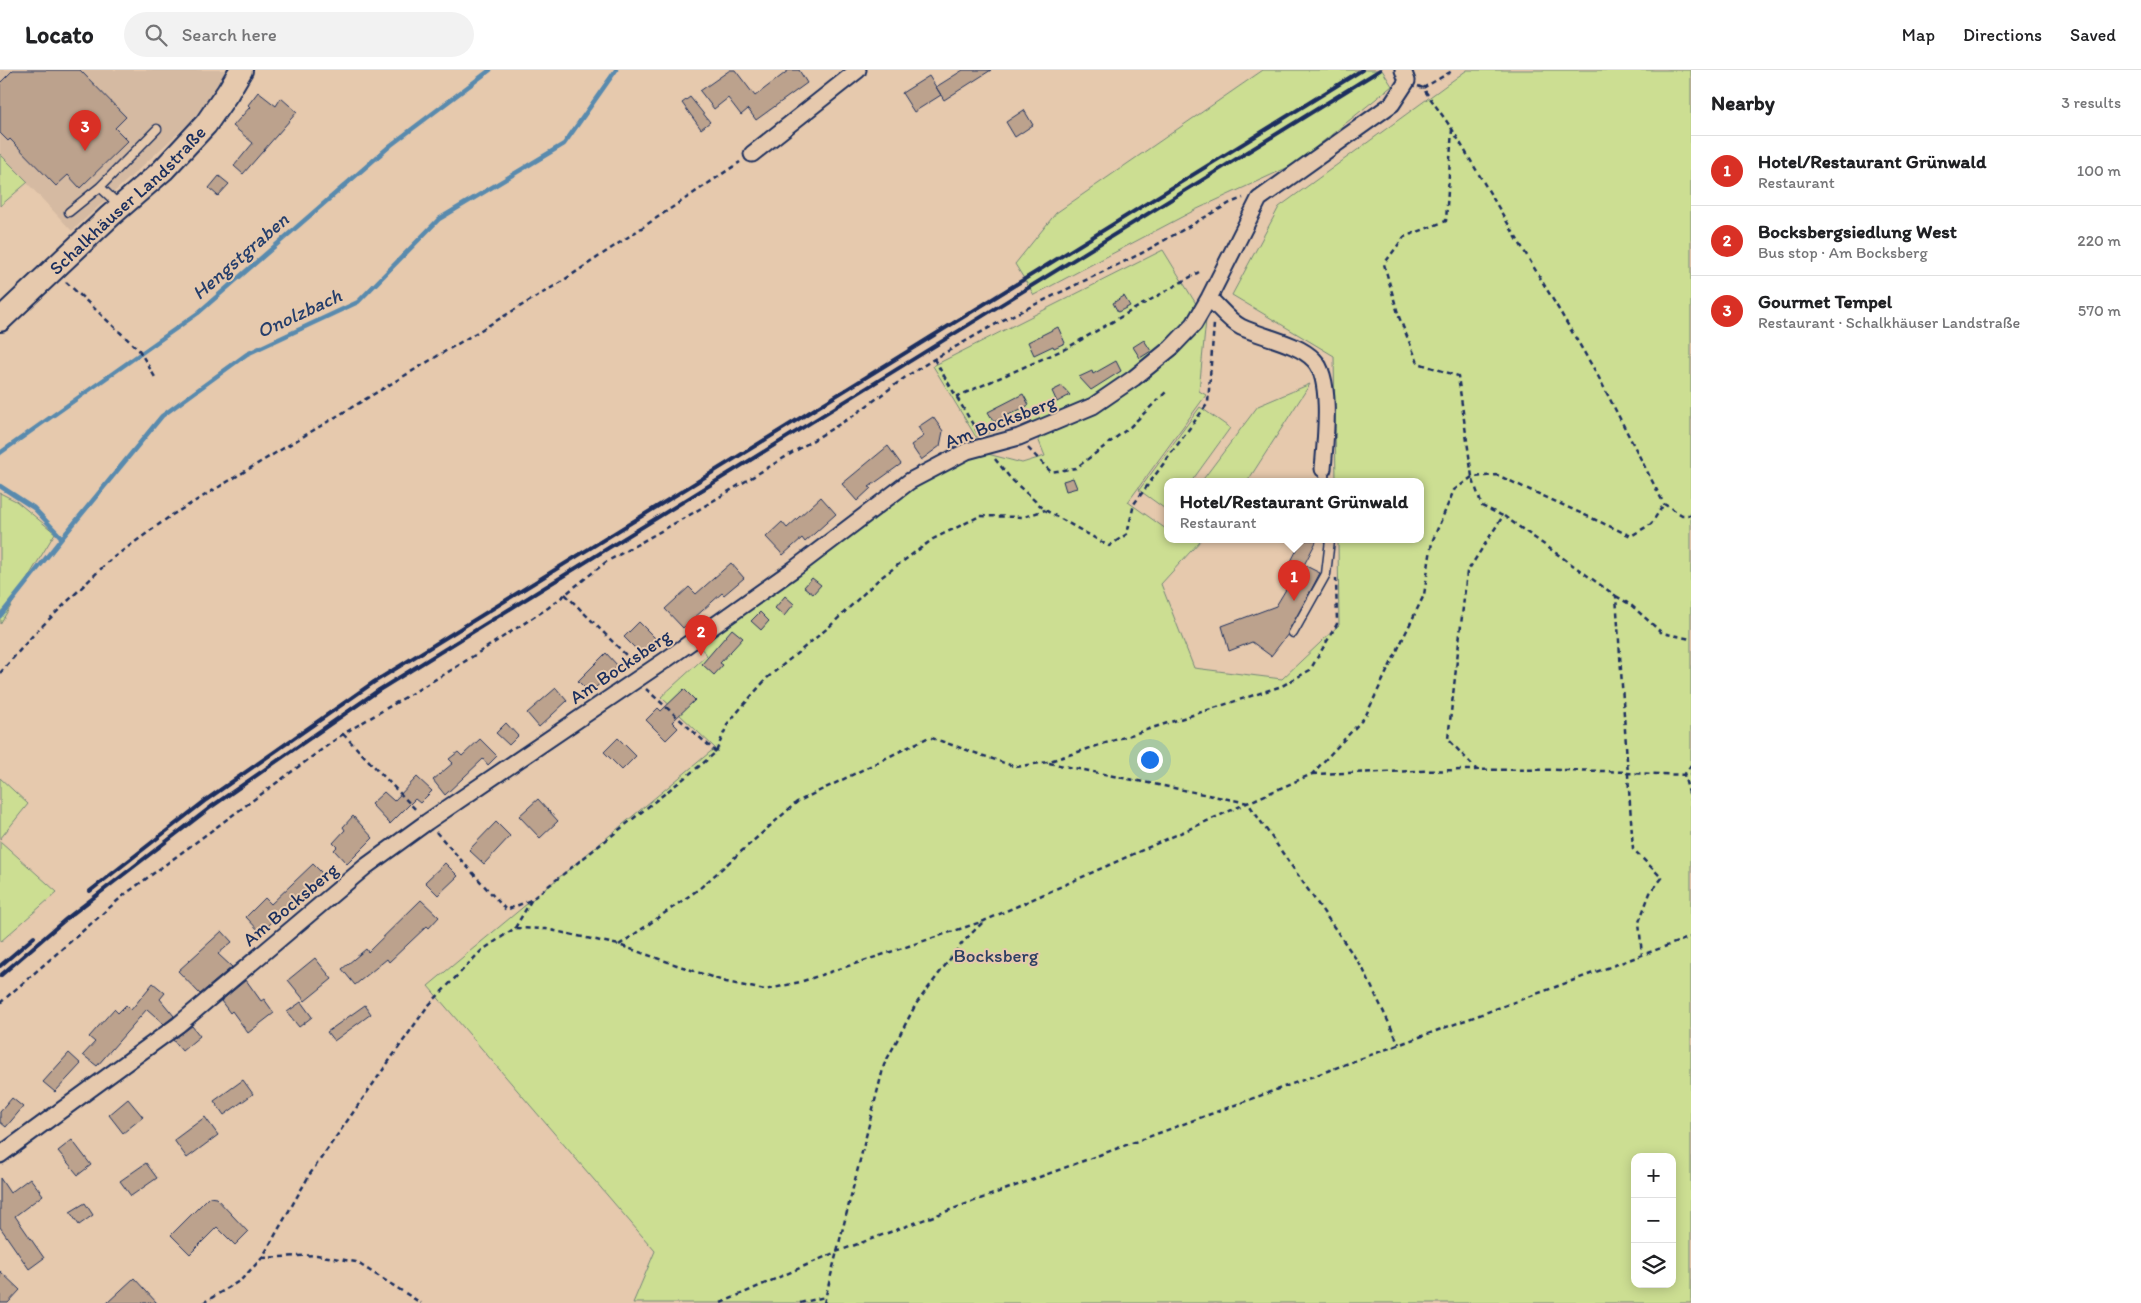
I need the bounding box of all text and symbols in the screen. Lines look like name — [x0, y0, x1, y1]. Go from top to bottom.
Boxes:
search box — [124, 12, 474, 57]
text: Locato — [25, 20, 94, 49]
icon: search — [142, 21, 170, 49]
text: Search here — [182, 23, 277, 46]
text: Map — [1902, 24, 1935, 46]
text: Directions — [1963, 24, 2042, 46]
text: Saved — [2070, 24, 2116, 46]
text: Nearby — [1711, 90, 1775, 115]
text: 3 results — [2061, 93, 2121, 112]
pin: 3 — [69, 110, 101, 151]
street label: Schalkhäuser Landstraße — [44, 121, 211, 280]
text: Hotel/Restaurant Grünwald — [1758, 150, 1986, 173]
text: 1 — [1723, 161, 1731, 180]
text: 100 m — [2077, 161, 2121, 180]
text: Restaurant — [1758, 173, 1835, 192]
water label: Hengstgraben — [187, 207, 294, 305]
text: Bocksbergsiedlung West — [1758, 220, 1957, 243]
text: 2 — [1723, 231, 1731, 250]
text: 220 m — [2077, 231, 2121, 250]
text: Bus stop · Am Bocksberg — [1758, 243, 1928, 262]
water label: Onolzbach — [253, 283, 346, 343]
text: Gourmet Tempel — [1758, 290, 1892, 313]
text: 3 — [1723, 301, 1731, 320]
text: 570 m — [2078, 301, 2121, 320]
text: Restaurant · Schalkhäuser Landstraße — [1758, 313, 2020, 332]
street label: Am Bocksberg — [941, 390, 1059, 453]
popup — [1164, 478, 1424, 543]
text: Hotel/Restaurant Grünwald — [1180, 490, 1408, 513]
text: Restaurant — [1180, 513, 1257, 532]
pin: 1 — [1278, 560, 1310, 601]
pin: 2 — [685, 615, 717, 656]
street label: Am Bocksberg — [565, 624, 676, 709]
your location — [1137, 747, 1163, 773]
street label: Am Bocksberg — [238, 858, 343, 951]
park label: Bocksberg — [954, 944, 1039, 967]
map controls — [1631, 1153, 1676, 1288]
button: + — [1631, 1153, 1676, 1198]
button: − — [1631, 1198, 1676, 1243]
button: layers — [1631, 1243, 1676, 1288]

